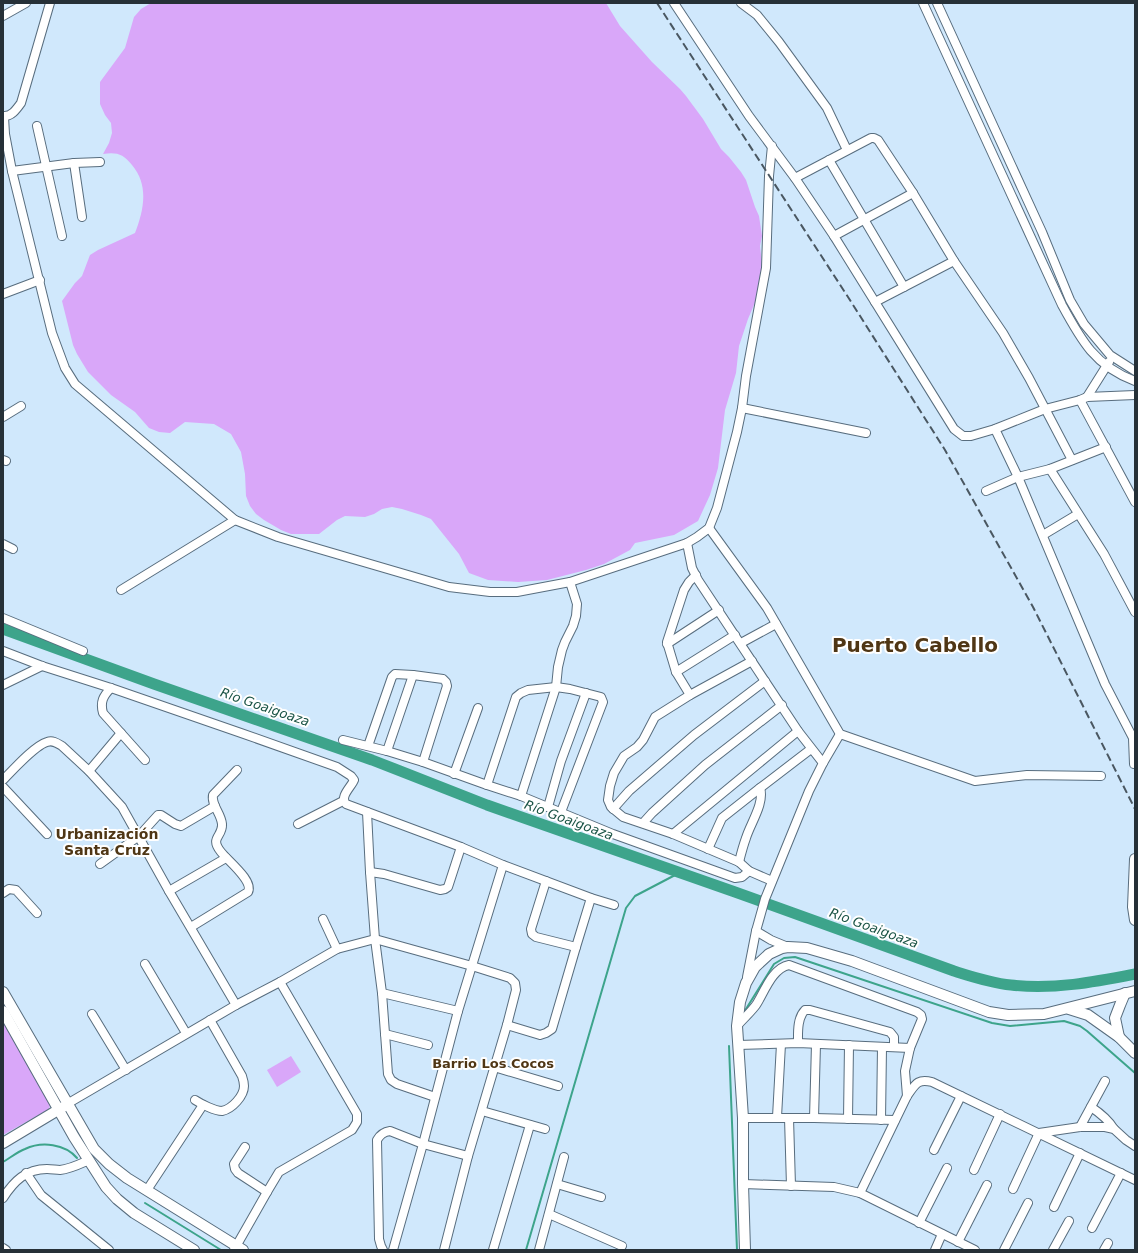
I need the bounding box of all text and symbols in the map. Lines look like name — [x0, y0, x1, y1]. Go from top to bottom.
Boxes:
district label: Puerto Cabello — [832, 633, 998, 657]
water label: Río Goaigoaza — [218, 685, 312, 729]
water label: Río Goaigoaza — [523, 797, 615, 843]
district label: Urbanización Santa Cruz — [56, 826, 158, 858]
water label: Río Goaigoaza — [828, 905, 920, 951]
district label: Barrio Los Cocos — [432, 1056, 554, 1071]

